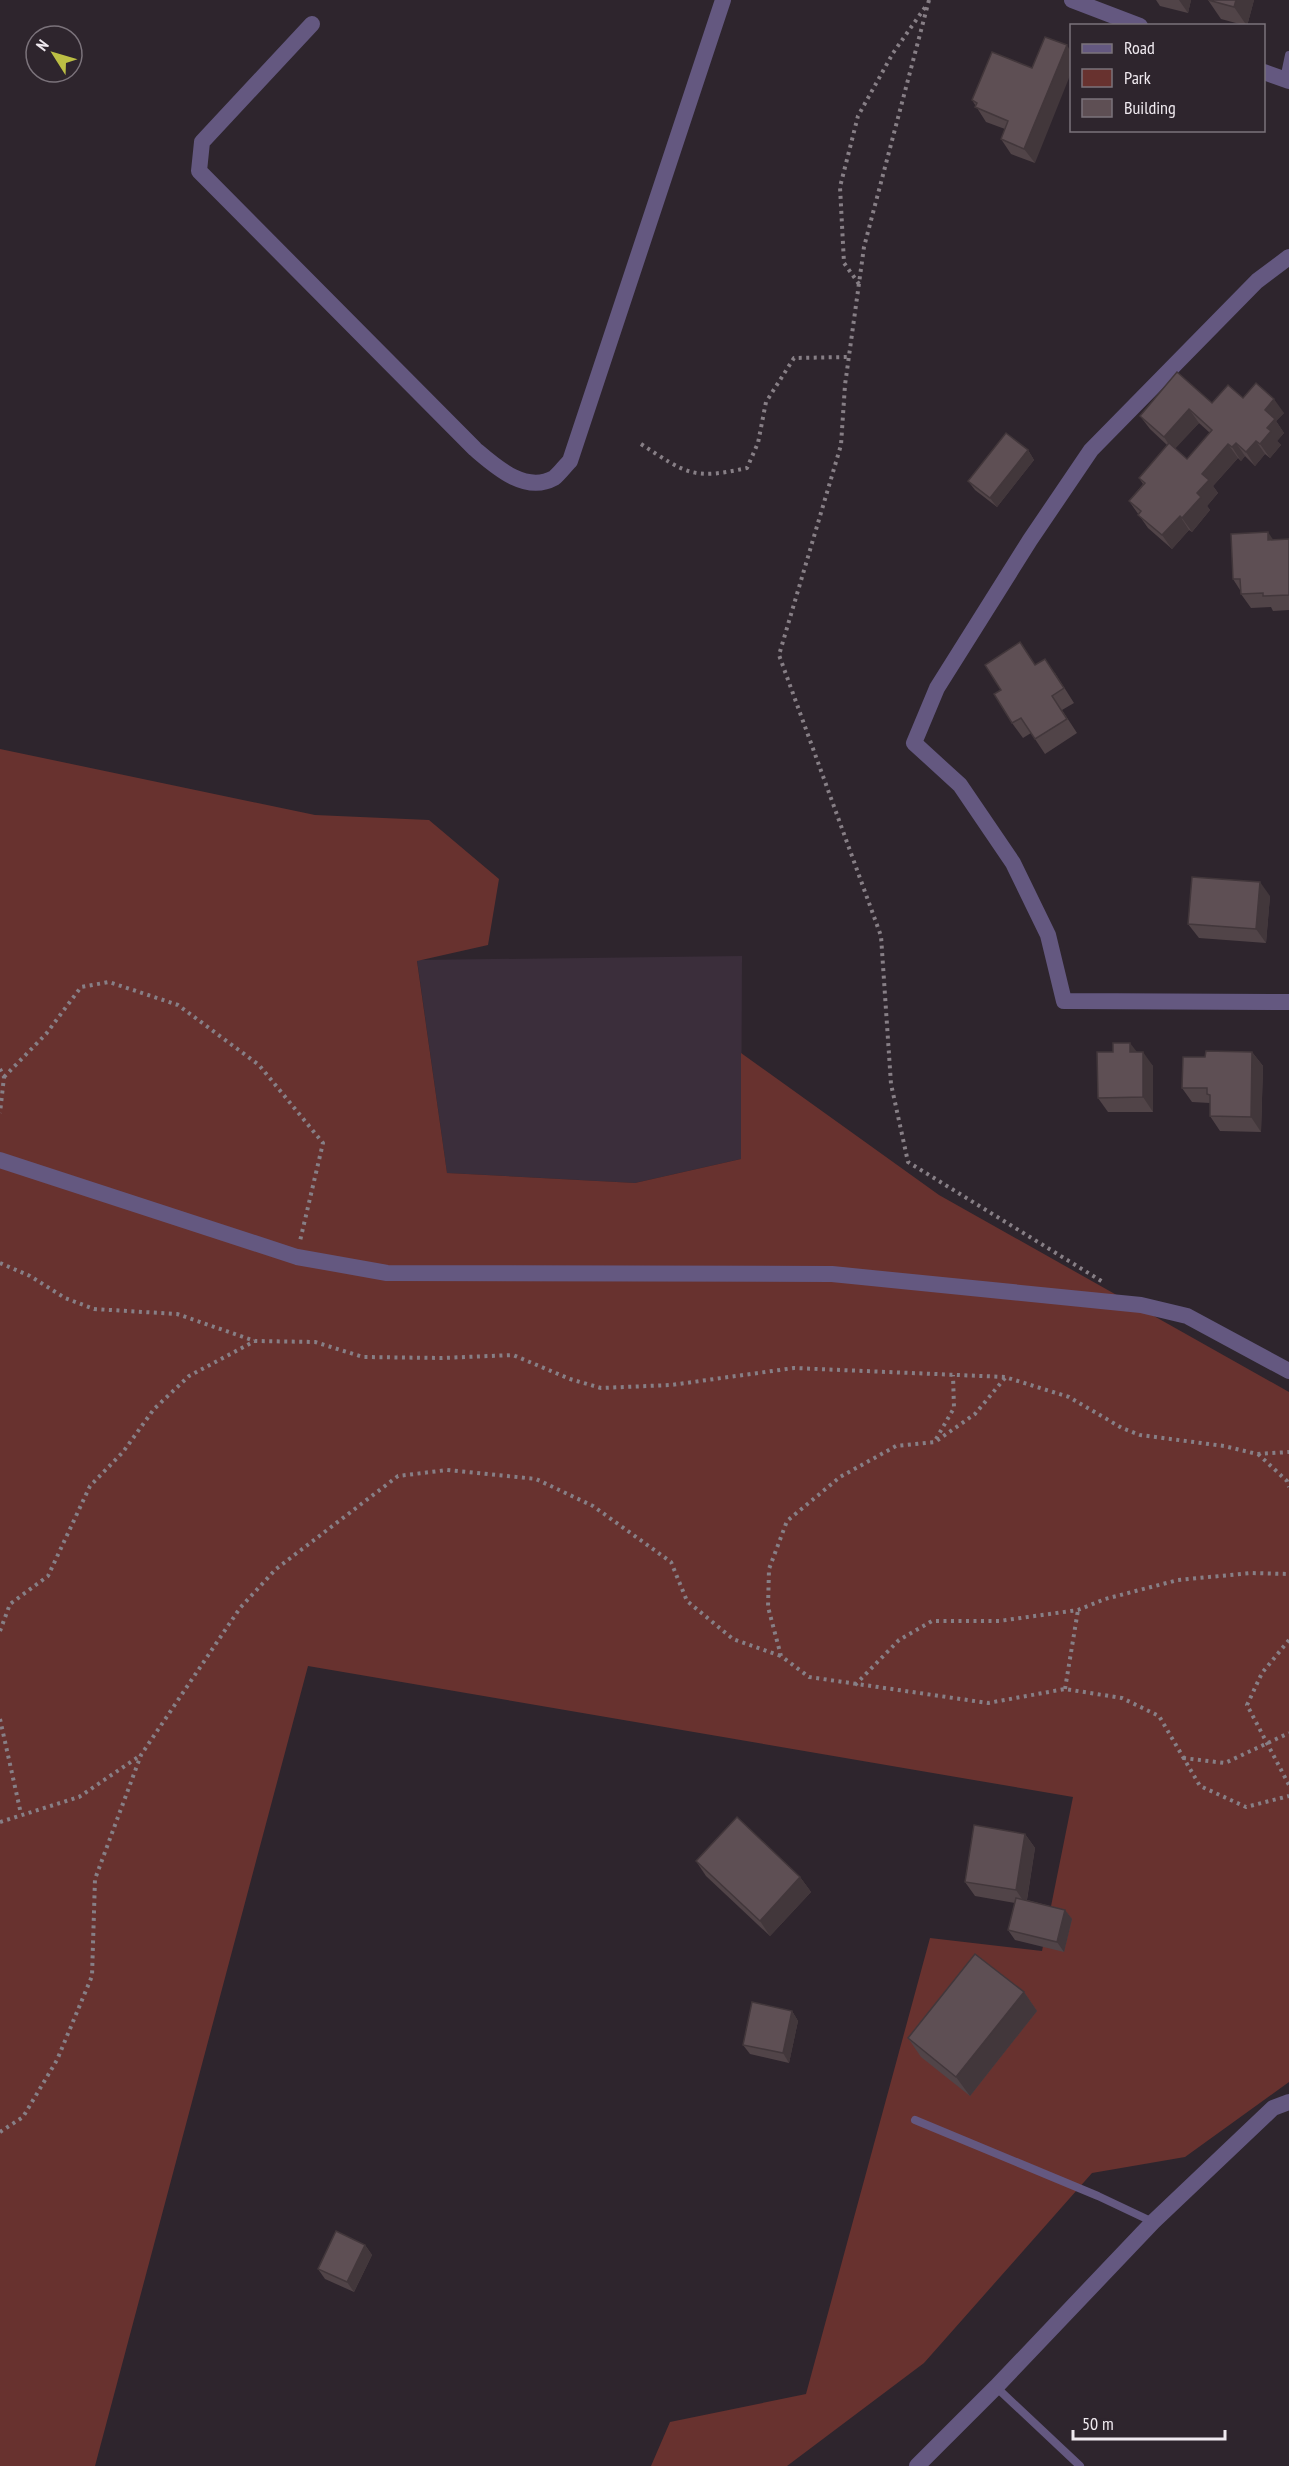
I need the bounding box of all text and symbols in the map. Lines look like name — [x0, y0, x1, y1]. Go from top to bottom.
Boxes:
north arrow — [24, 24, 84, 84]
legend — [1070, 24, 1265, 132]
text: N — [31, 36, 53, 54]
text: Road — [1124, 36, 1155, 59]
text: Park — [1124, 66, 1151, 89]
text: Building — [1124, 96, 1176, 119]
scale bar — [1073, 2403, 1224, 2441]
text: 50 m — [1082, 2412, 1114, 2435]

